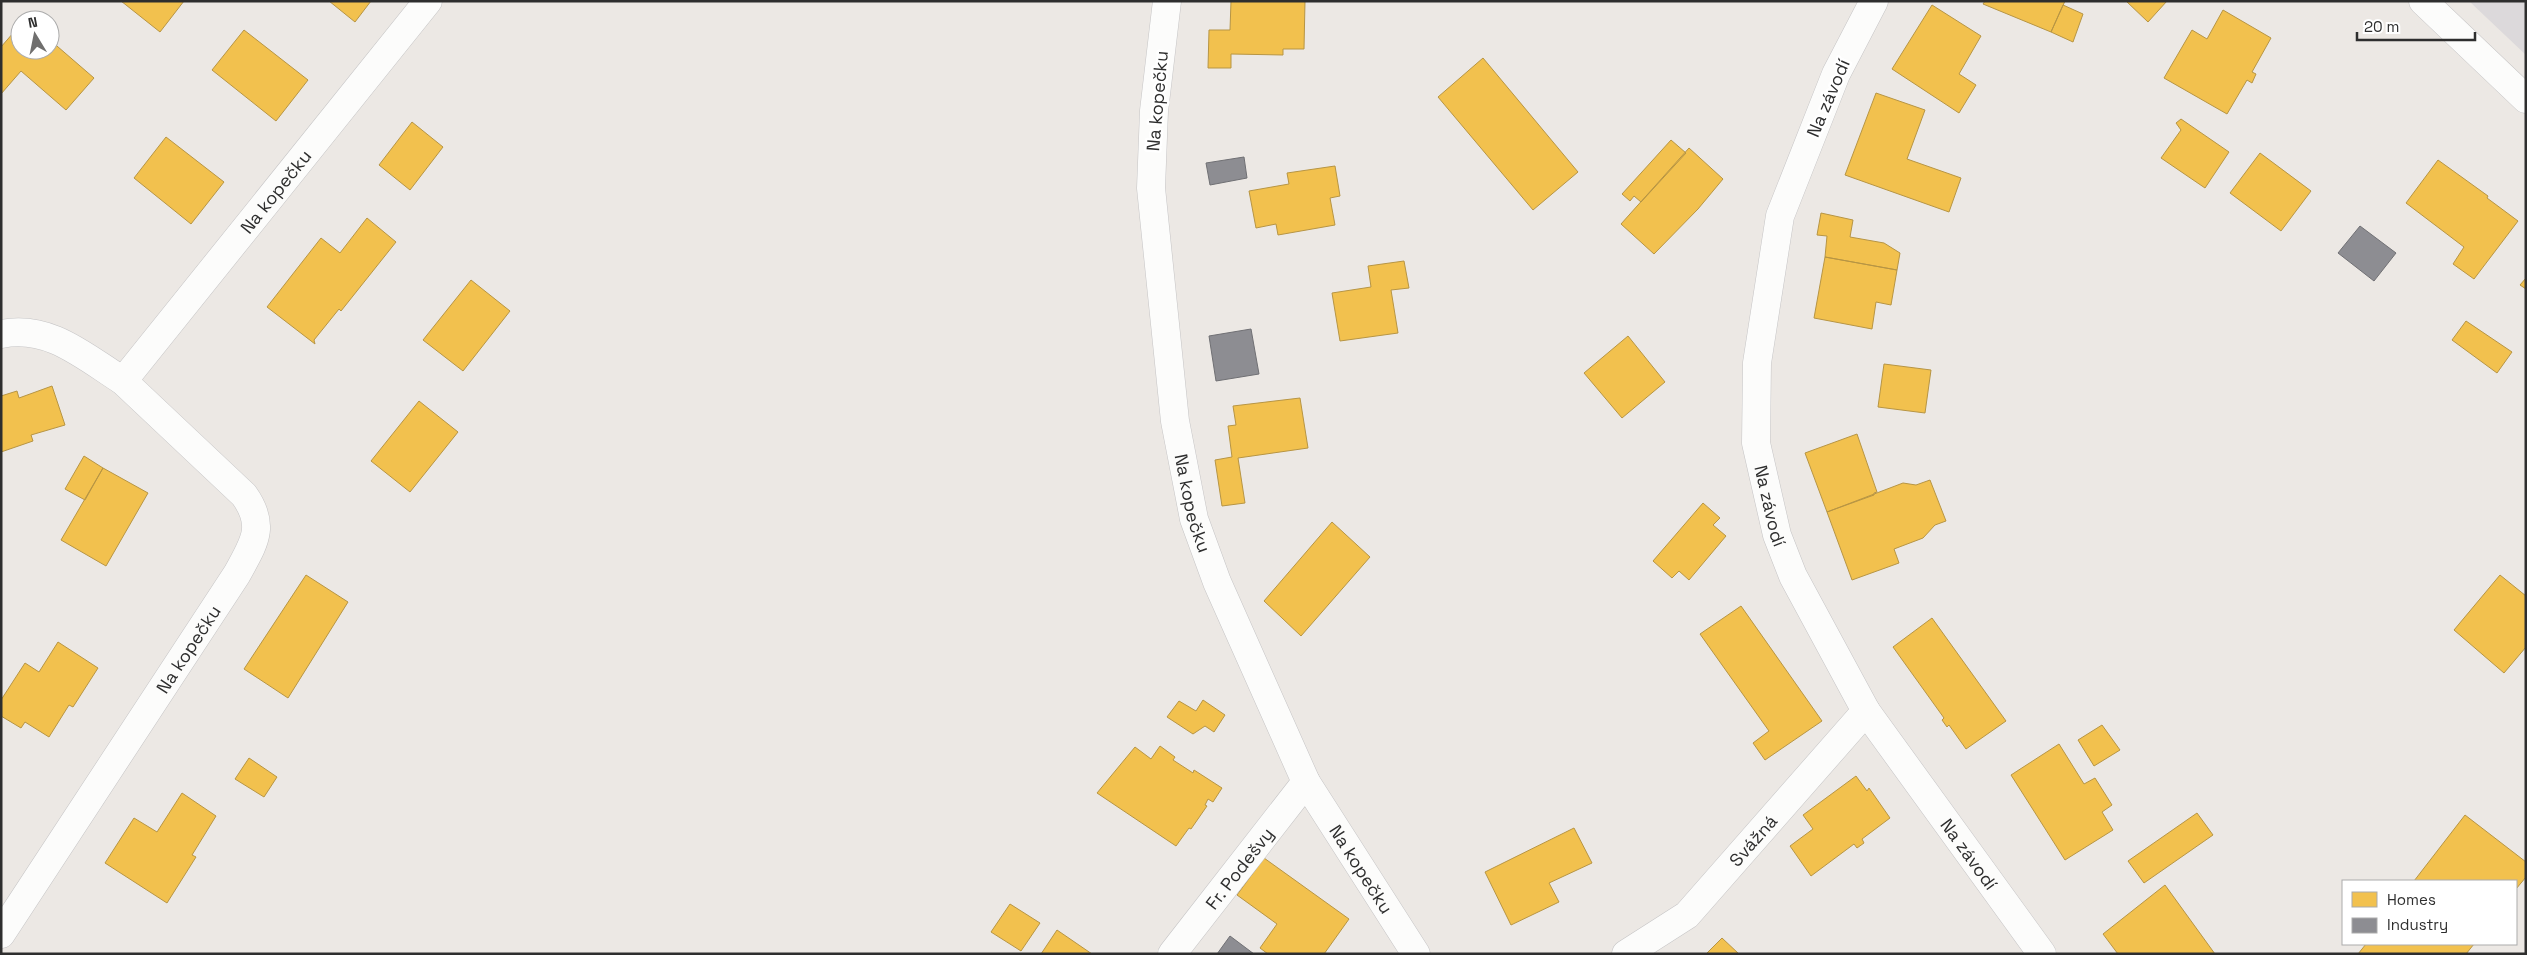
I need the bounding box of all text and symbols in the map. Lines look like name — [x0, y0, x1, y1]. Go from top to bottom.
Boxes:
north arrow — [10, 10, 60, 60]
scale bar — [2357, 10, 2474, 42]
text: N — [27, 13, 39, 32]
text: 20 m — [2364, 17, 2399, 36]
street label: Na kopečku — [1141, 50, 1173, 152]
street label: Na závodí — [1801, 55, 1855, 141]
street label: Na kopečku — [235, 145, 316, 238]
street label: Na kopečku — [1170, 452, 1217, 555]
street label: Na závodí — [1750, 463, 1792, 550]
street label: Na kopečku — [151, 600, 225, 697]
street label: Svážná — [1724, 809, 1782, 871]
street label: Na závodí — [1936, 814, 2003, 895]
street label: Na kopečku — [1325, 820, 1398, 918]
street label: Fr. Podešvy — [1200, 822, 1278, 914]
legend — [2342, 880, 2517, 945]
text: Homes — [2387, 890, 2436, 909]
text: Industry — [2387, 915, 2448, 934]

